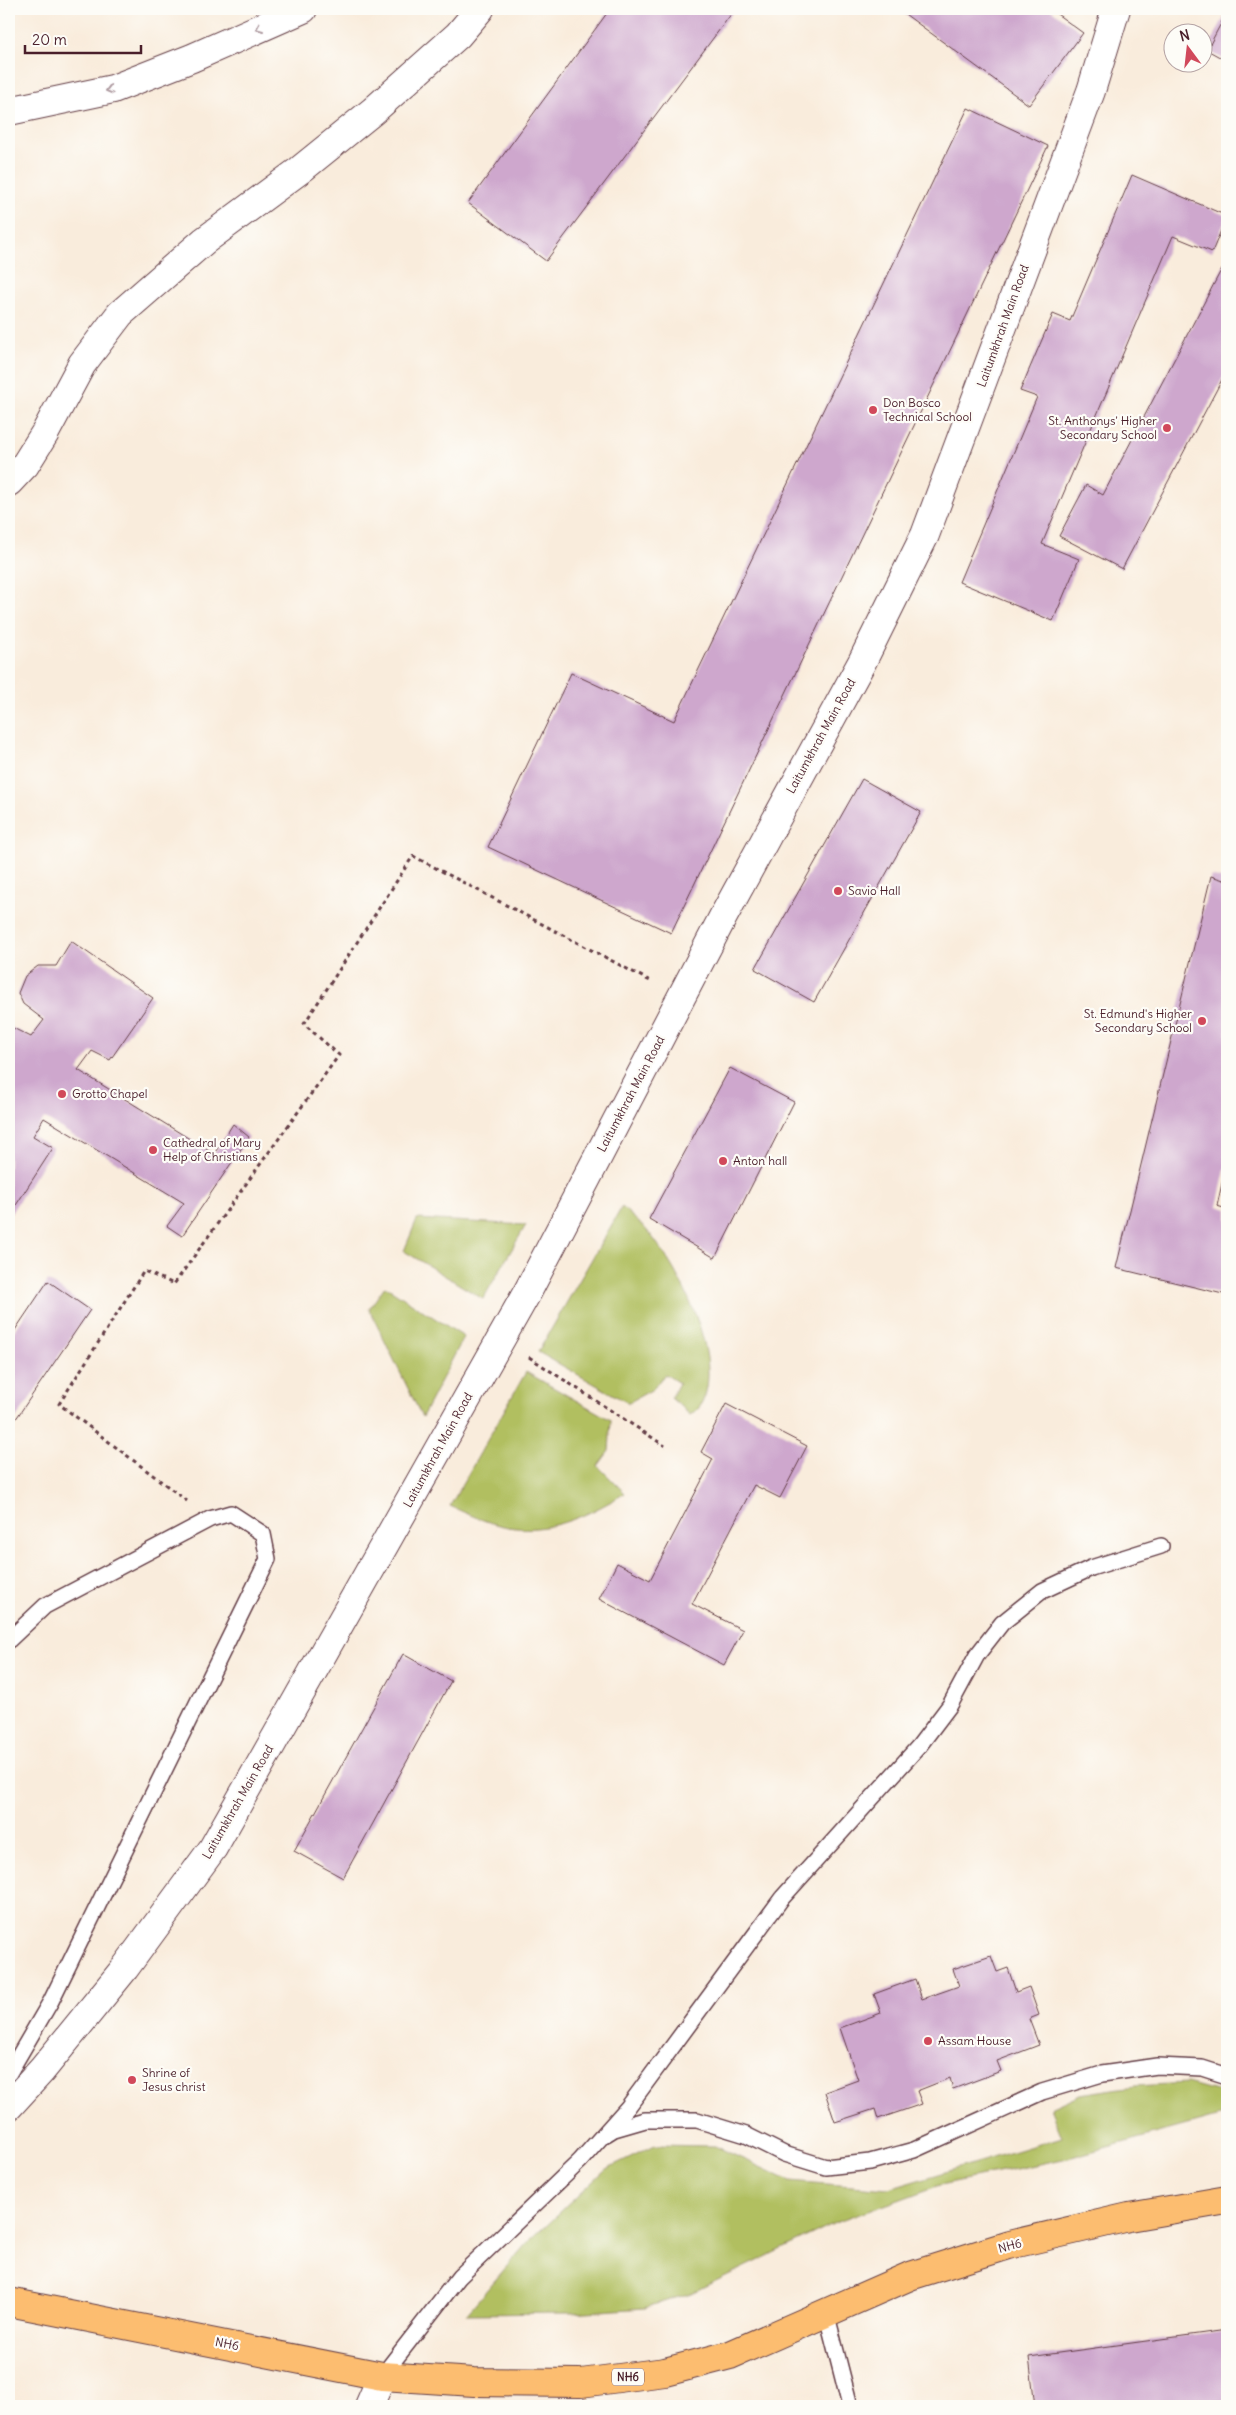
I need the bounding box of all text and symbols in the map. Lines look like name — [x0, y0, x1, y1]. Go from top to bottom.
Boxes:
scale bar — [25, 22, 141, 54]
one-way arrow — [255, 22, 264, 33]
north arrow — [1164, 22, 1214, 72]
text: N — [1178, 25, 1192, 45]
text: 20 m — [32, 30, 67, 49]
one-way arrow — [105, 84, 113, 94]
street label: Laitumkhrah Main Road — [973, 263, 1032, 389]
place label: Don Bosco Technical School — [883, 395, 972, 424]
marker: Don Bosco Technical School — [867, 404, 879, 416]
place label: St. Anthonys' Higher Secondary School — [1048, 413, 1157, 442]
marker: St. Anthonys' Higher Secondary School — [1161, 422, 1173, 434]
street label: Laitumkhrah Main Road — [783, 676, 858, 796]
place label: Savio Hall — [848, 883, 900, 898]
marker: Savio Hall — [832, 885, 844, 897]
place label: St. Edmund's Higher Secondary School — [1084, 1006, 1192, 1035]
marker: St. Edmund's Higher Secondary School — [1196, 1015, 1208, 1027]
street label: Laitumkhrah Main Road — [594, 1033, 667, 1154]
place label: Grotto Chapel — [72, 1086, 147, 1101]
marker: Grotto Chapel — [56, 1088, 68, 1100]
place label: Cathedral of Mary Help of Christians — [163, 1135, 261, 1164]
marker: Cathedral of Mary Help of Christians — [147, 1144, 159, 1156]
place label: Anton hall — [733, 1153, 787, 1168]
marker: Anton hall — [717, 1155, 729, 1167]
street label: Laitumkhrah Main Road — [400, 1390, 475, 1510]
street label: Laitumkhrah Main Road — [199, 1742, 276, 1861]
place label: Assam House — [938, 2033, 1011, 2048]
marker: Assam House — [922, 2035, 934, 2047]
place label: Shrine of Jesus christ — [142, 2065, 205, 2094]
marker: Shrine of Jesus christ — [126, 2074, 138, 2086]
street label: NH6 — [996, 2235, 1023, 2256]
street label: NH6 — [214, 2334, 240, 2353]
road number: NH6 — [612, 2368, 644, 2386]

